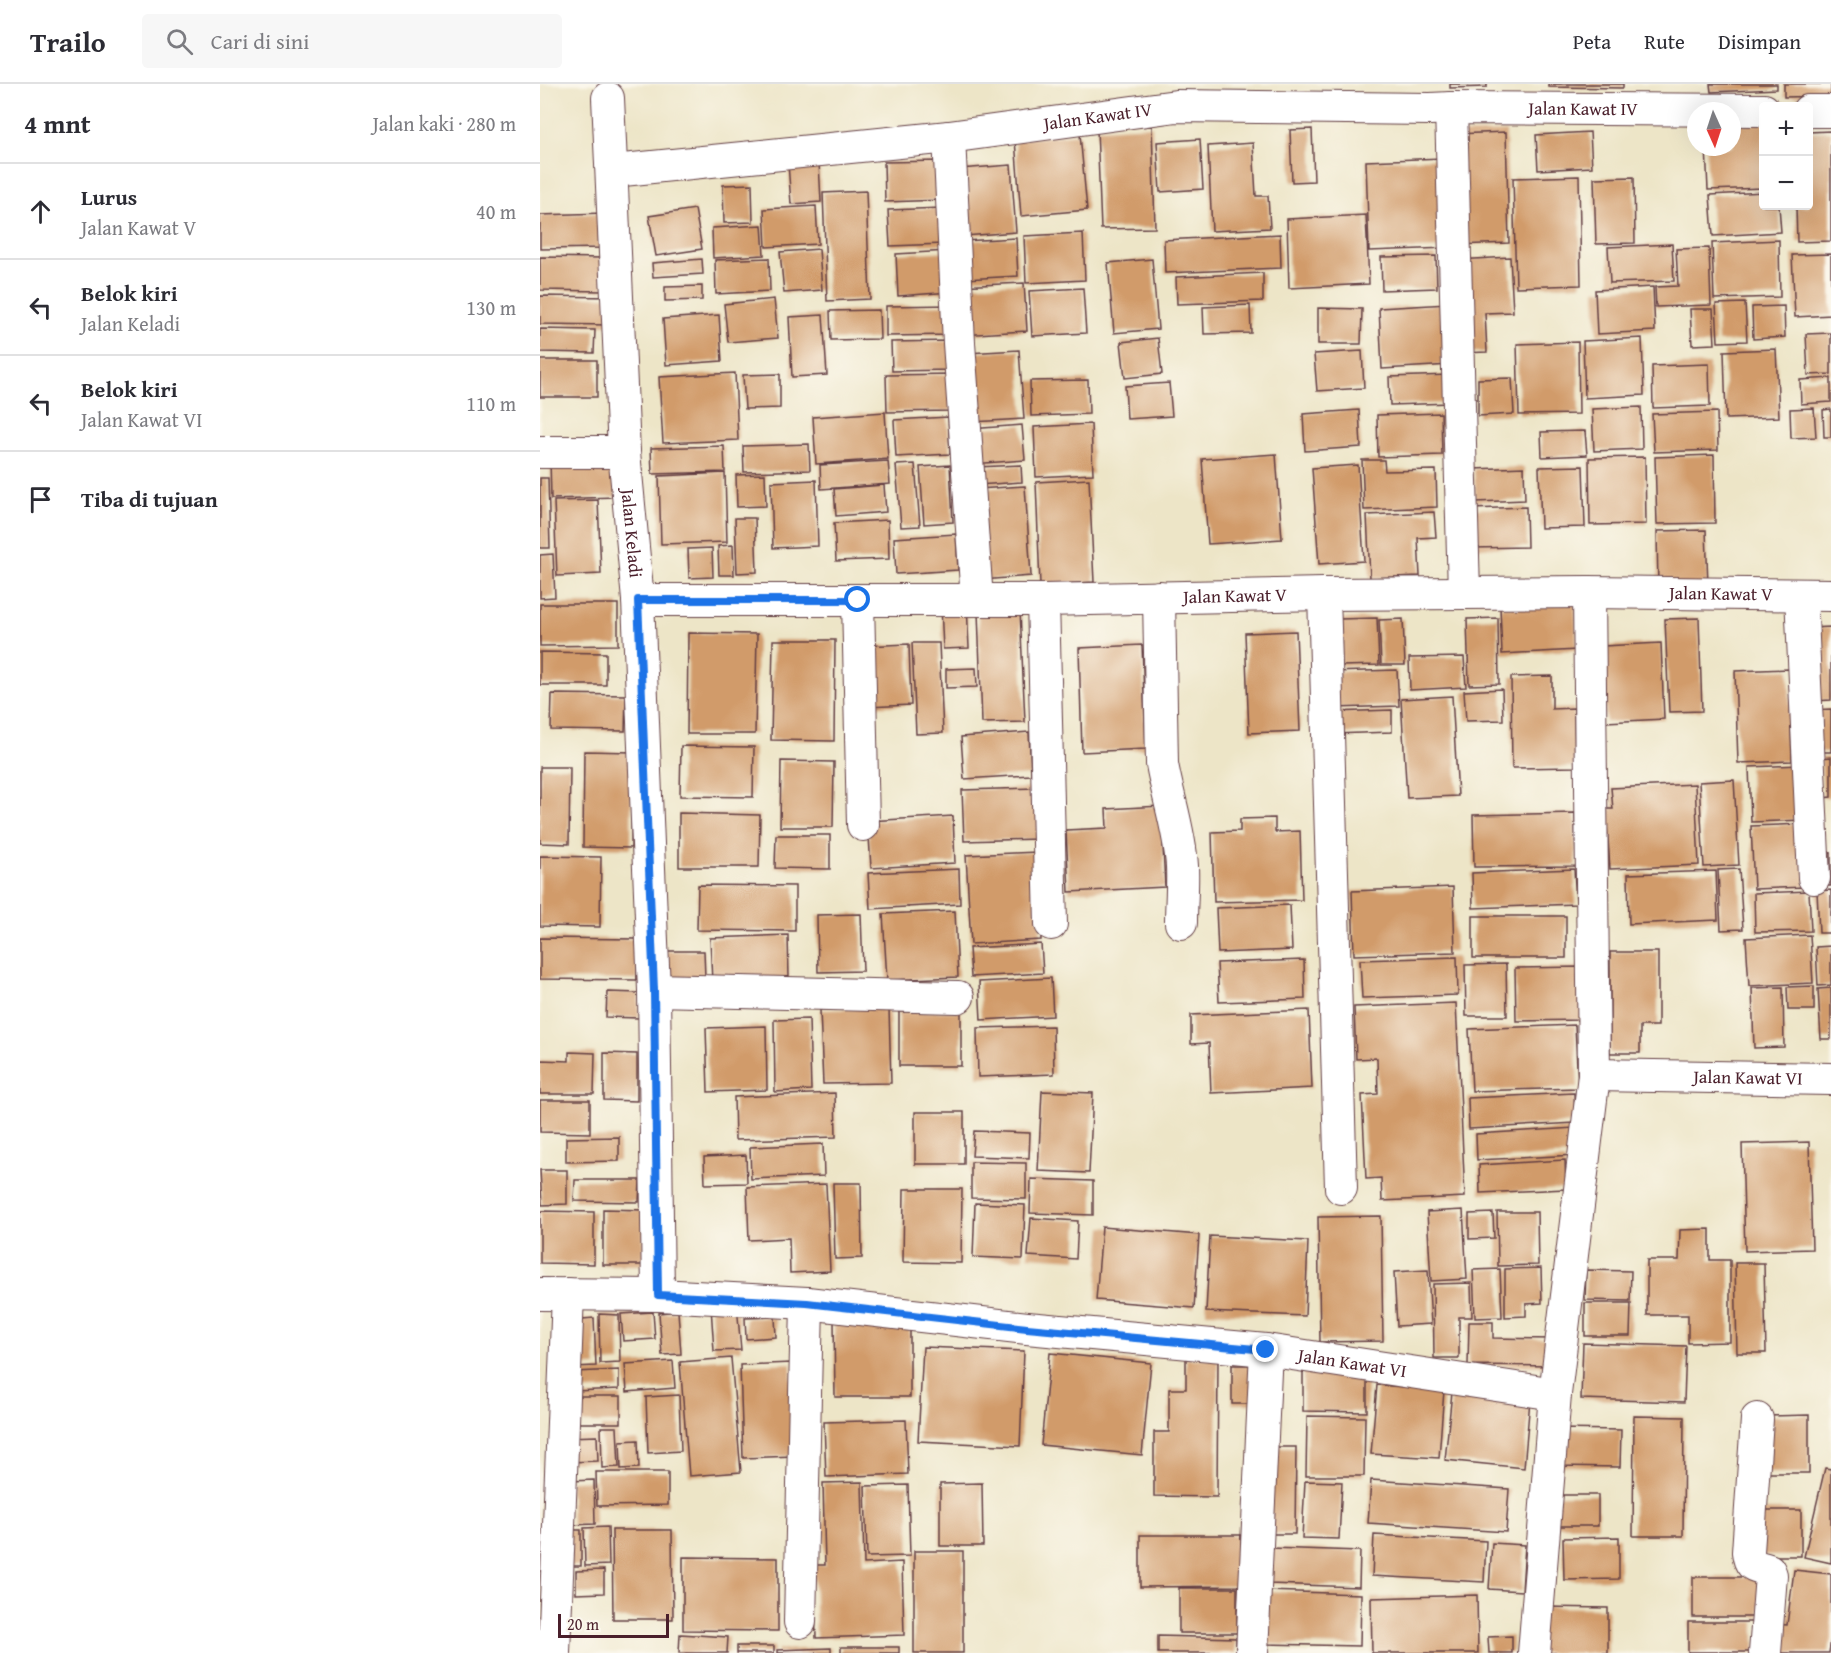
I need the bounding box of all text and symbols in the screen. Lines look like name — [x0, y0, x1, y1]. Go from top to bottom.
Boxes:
search box — [142, 14, 562, 68]
text: Trailo — [30, 21, 106, 62]
icon: search — [163, 25, 196, 58]
text: Cari di sini — [211, 25, 309, 57]
text: Peta — [1573, 26, 1611, 57]
text: Rute — [1644, 26, 1685, 57]
text: Disimpan — [1718, 26, 1801, 57]
street label: Jalan Kawat IV — [1526, 94, 1638, 122]
street label: Jalan Kawat IV — [1040, 95, 1154, 137]
north arrow — [1687, 102, 1741, 156]
map controls — [1759, 102, 1813, 210]
button: + — [1759, 102, 1813, 156]
text: 4 mnt — [24, 104, 91, 143]
text: Jalan kaki · 280 m — [372, 109, 516, 138]
button: − — [1759, 156, 1813, 210]
text: Lurus — [81, 181, 137, 213]
icon: ahead — [24, 195, 57, 228]
text: 40 m — [476, 197, 516, 226]
text: Jalan Kawat V — [81, 213, 196, 242]
text: Belok kiri — [81, 277, 178, 309]
icon: left — [24, 291, 57, 324]
text: 130 m — [466, 293, 516, 322]
text: Jalan Keladi — [81, 309, 180, 338]
text: Belok kiri — [81, 373, 178, 405]
icon: left — [24, 387, 57, 420]
text: 110 m — [466, 389, 516, 418]
text: Jalan Kawat VI — [81, 405, 203, 434]
icon: arrive — [24, 483, 57, 516]
text: Tiba di tujuan — [81, 483, 218, 515]
street label: Jalan Keladi — [614, 486, 650, 579]
street label: Jalan Kawat V — [1667, 579, 1773, 607]
street label: Jalan Kawat V — [1181, 581, 1287, 610]
route start — [844, 586, 870, 612]
street label: Jalan Kawat VI — [1691, 1063, 1803, 1092]
route end — [1252, 1336, 1278, 1362]
street label: Jalan Kawat VI — [1294, 1341, 1409, 1384]
scale bar — [558, 1611, 669, 1638]
text: 20 m — [567, 1612, 599, 1636]

